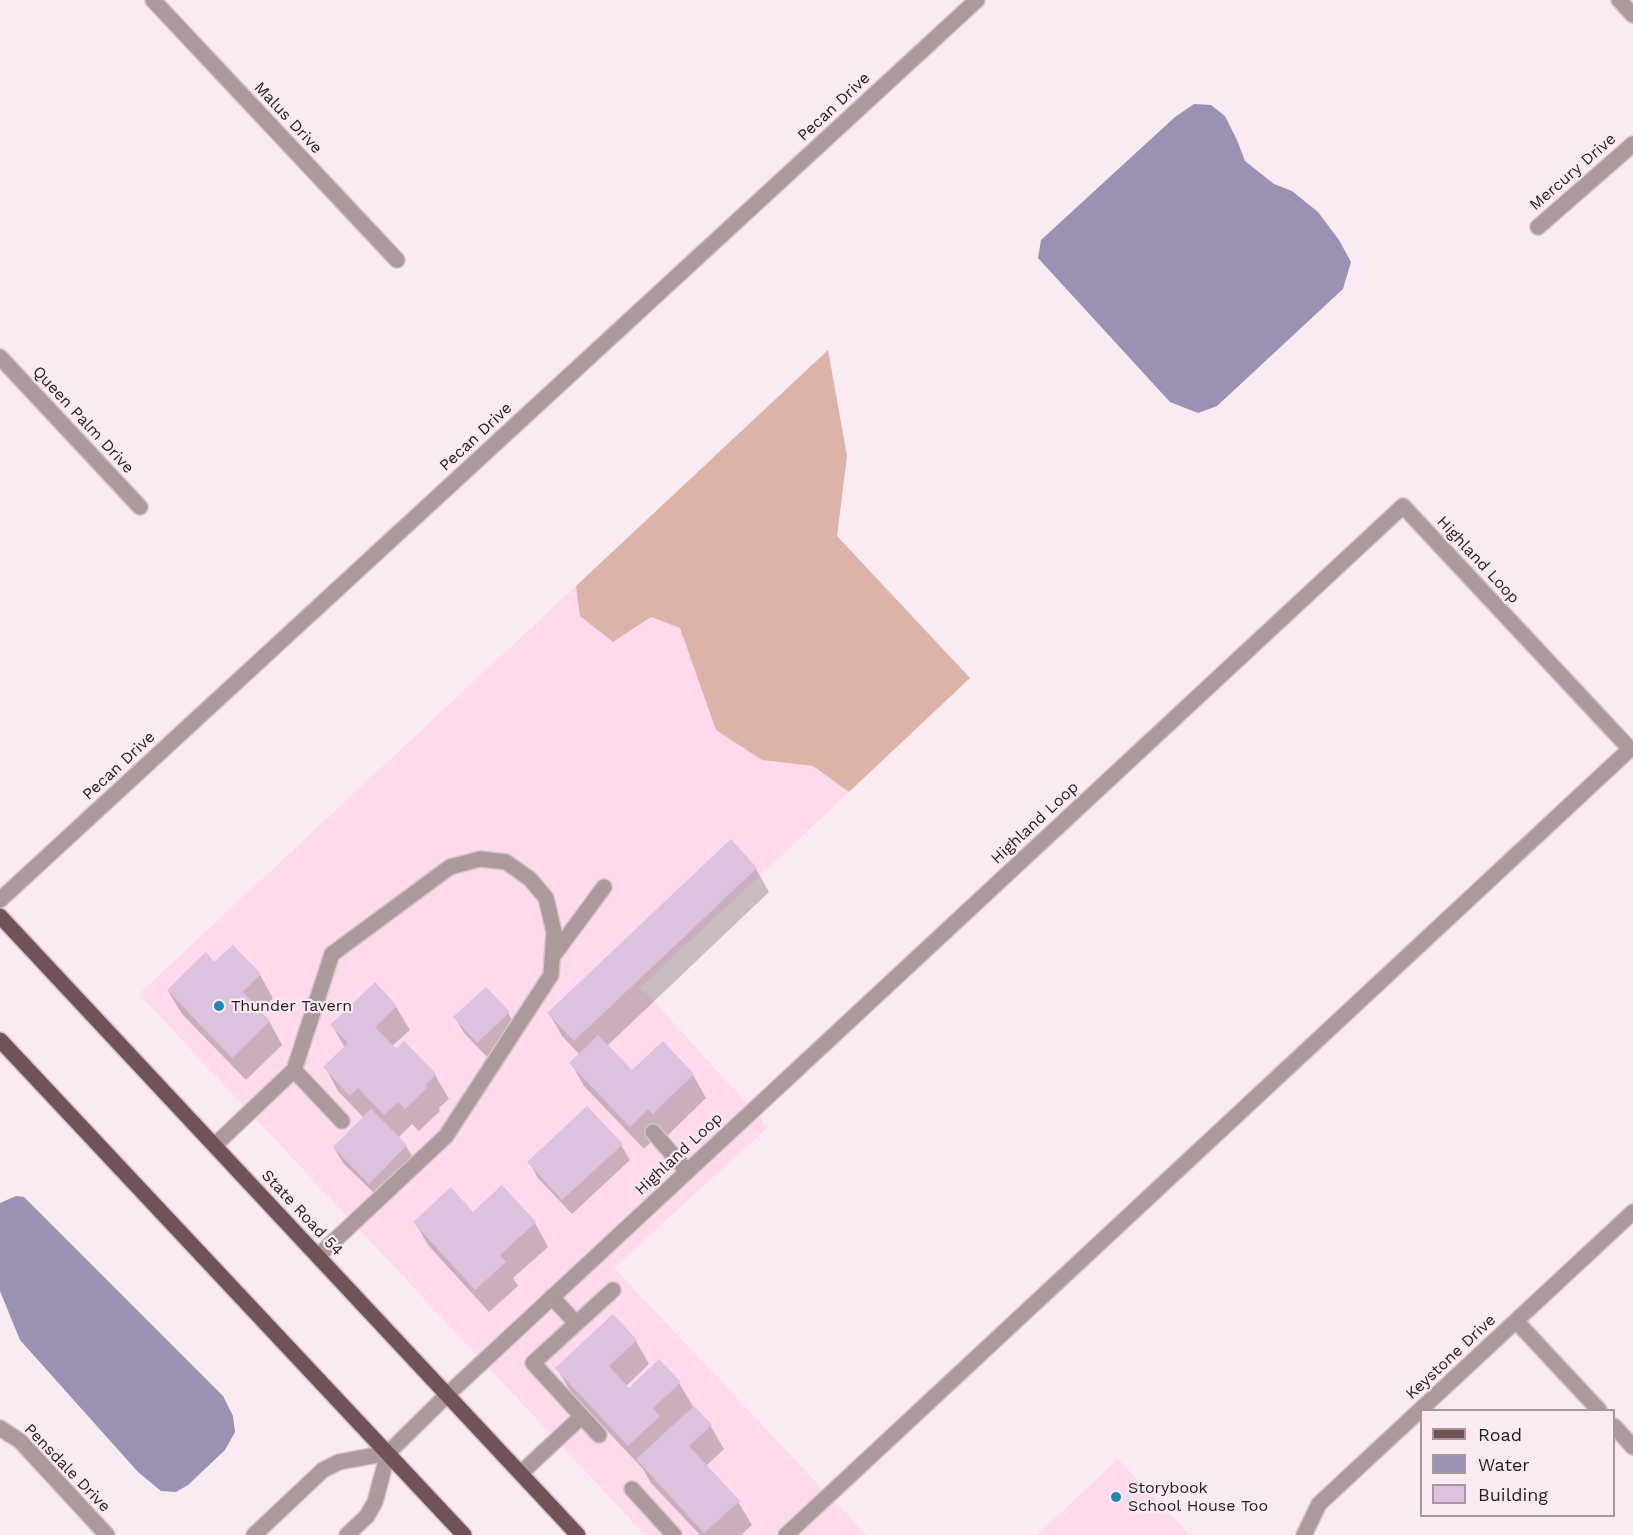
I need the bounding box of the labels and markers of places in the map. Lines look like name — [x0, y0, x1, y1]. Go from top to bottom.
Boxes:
place label: Thunder Tavern — [231, 996, 352, 1016]
marker: Thunder Tavern — [212, 999, 226, 1013]
place label: Storybook School House Too — [1128, 1478, 1268, 1516]
marker: Storybook School House Too — [1109, 1490, 1123, 1504]

